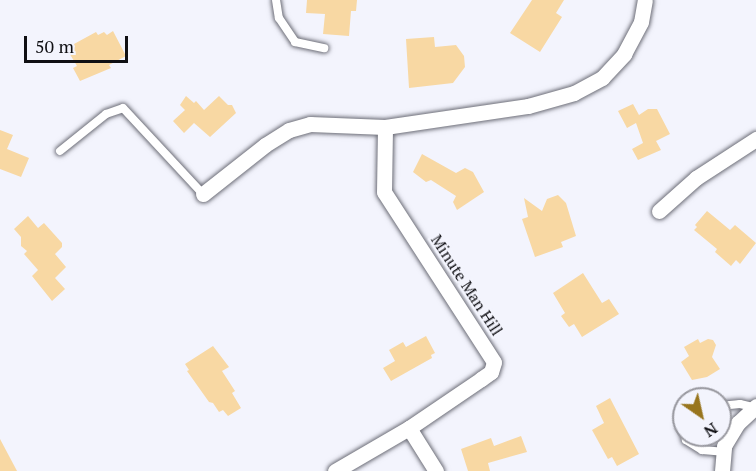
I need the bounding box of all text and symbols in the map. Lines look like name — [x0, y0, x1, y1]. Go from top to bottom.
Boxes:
scale bar — [27, 24, 130, 62]
text: 50 m — [35, 34, 74, 58]
street label: Minute Man Hill — [427, 231, 507, 339]
north arrow — [672, 387, 732, 447]
text: N — [700, 418, 722, 443]

